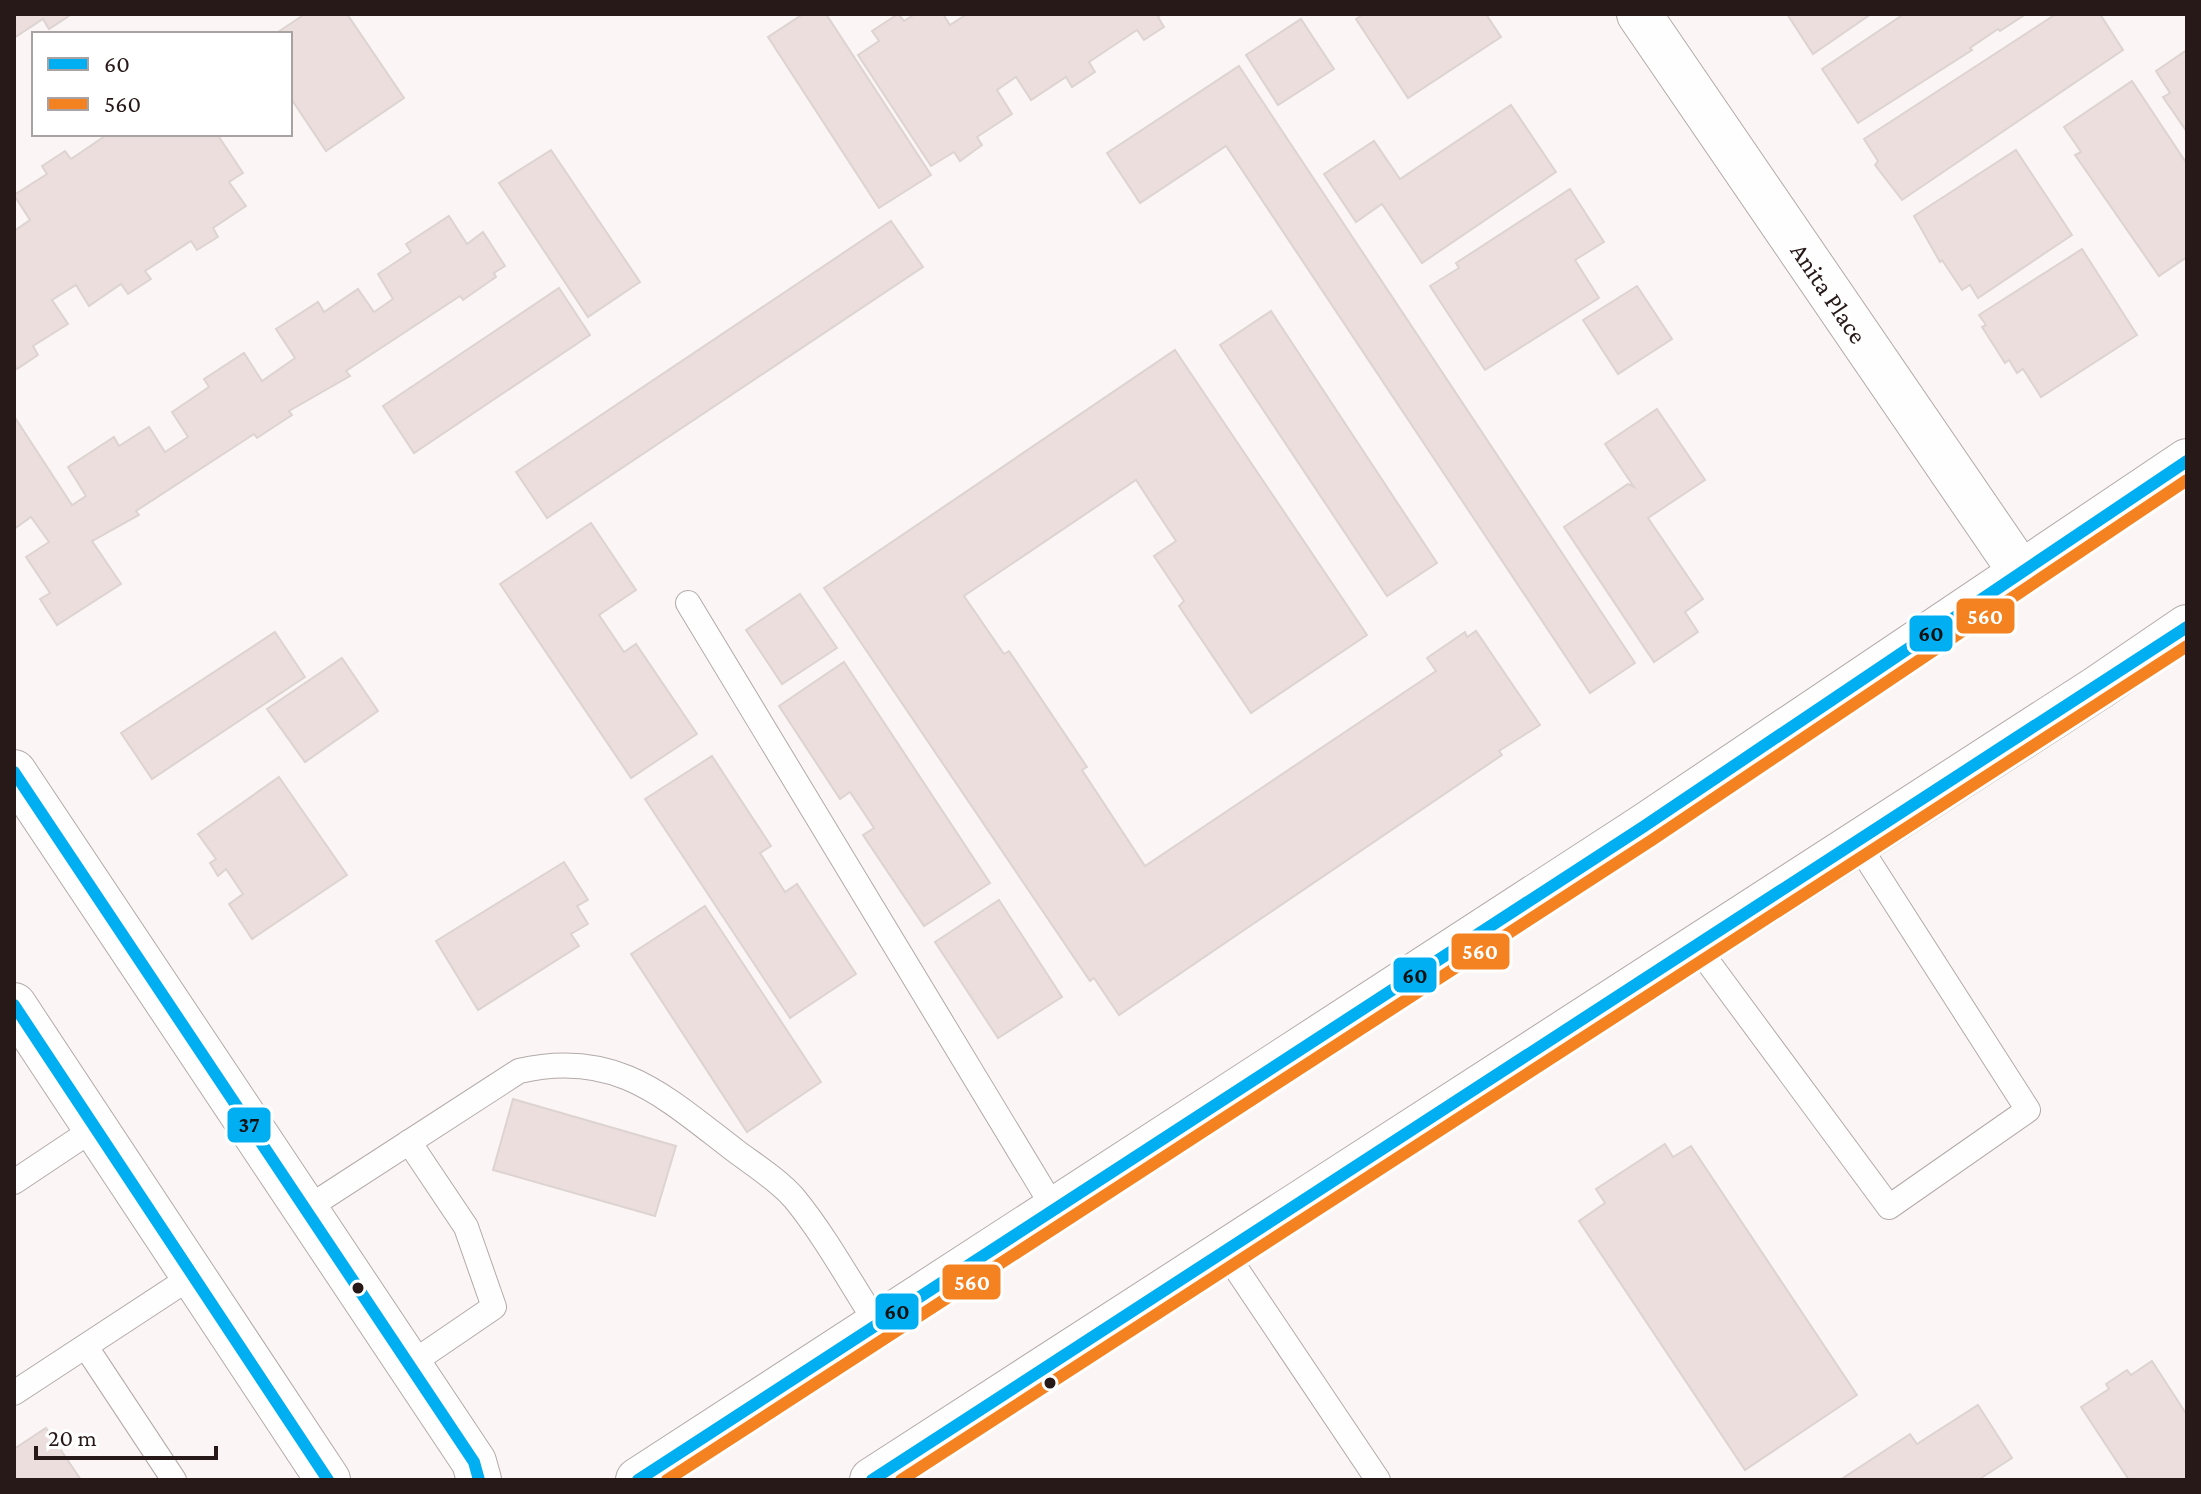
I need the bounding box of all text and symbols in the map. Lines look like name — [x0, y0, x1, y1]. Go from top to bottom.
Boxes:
legend — [32, 32, 292, 136]
text: 60 — [104, 50, 130, 77]
text: 560 — [104, 90, 141, 117]
street label: Anita Place — [1784, 238, 1873, 349]
line badge: 560 — [1955, 597, 2016, 635]
text: 560 — [1967, 604, 2003, 629]
line badge: 60 — [1908, 614, 1954, 653]
text: 60 — [1918, 621, 1944, 646]
line badge: 560 — [1450, 932, 1511, 971]
text: 560 — [1462, 939, 1498, 964]
line badge: 60 — [1392, 956, 1438, 994]
text: 60 — [1402, 963, 1428, 988]
line badge: 37 — [226, 1106, 272, 1144]
text: 37 — [238, 1112, 260, 1137]
line badge: 560 — [941, 1263, 1002, 1301]
text: 560 — [954, 1270, 990, 1295]
unlabelled marker — [350, 1280, 366, 1296]
line badge: 60 — [874, 1292, 920, 1331]
text: 60 — [884, 1299, 910, 1324]
unlabelled marker — [1042, 1375, 1058, 1391]
scale bar — [36, 1410, 216, 1460]
text: 20 m — [48, 1424, 97, 1451]

